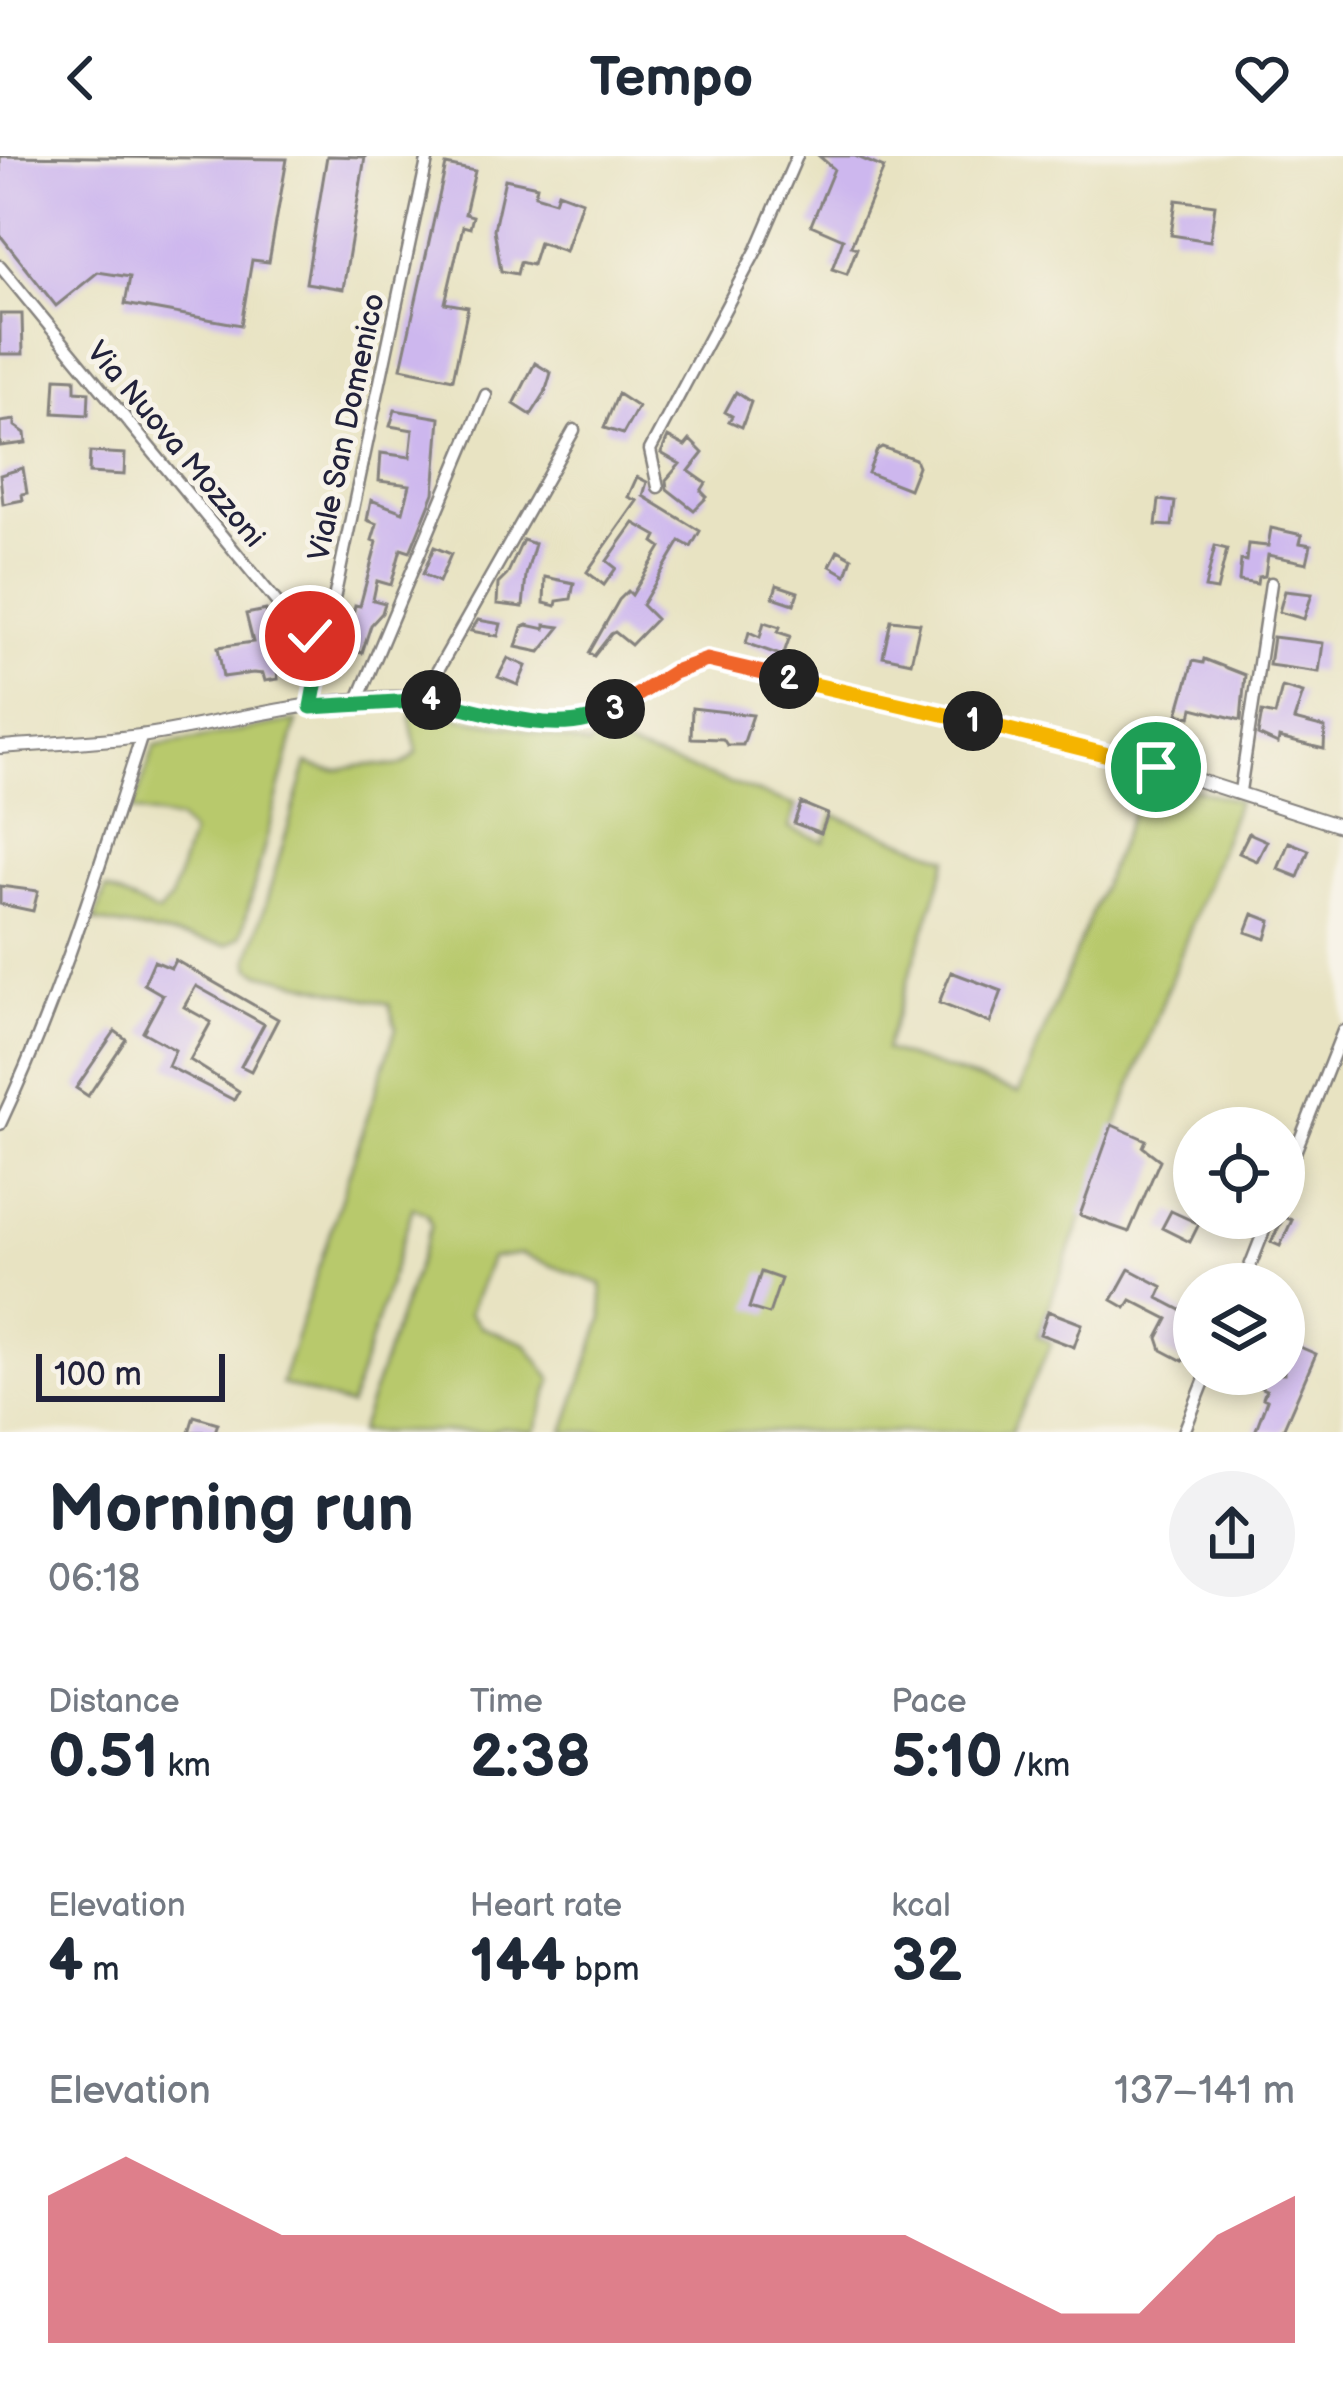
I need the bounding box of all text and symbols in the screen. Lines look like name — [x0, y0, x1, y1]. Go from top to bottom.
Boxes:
icon: back — [48, 45, 114, 111]
icon: heart — [1229, 45, 1295, 111]
text: Tempo — [590, 46, 753, 111]
street label: Viale San Domenico — [301, 290, 393, 564]
street label: Via Nuova Mozzoni — [79, 334, 272, 555]
pin — [259, 585, 361, 687]
icon: check — [277, 603, 343, 669]
pin: 2 — [759, 649, 819, 709]
text: 2 — [779, 659, 799, 699]
pin: 4 — [401, 670, 461, 730]
pin: 3 — [585, 679, 645, 739]
text: 4 — [421, 680, 441, 720]
text: 3 — [605, 689, 625, 729]
pin: 1 — [943, 691, 1003, 751]
text: 1 — [966, 701, 980, 741]
pin — [1105, 716, 1207, 818]
icon: arrive — [1123, 734, 1189, 800]
map controls — [1173, 1107, 1305, 1395]
button: locate — [1173, 1107, 1305, 1239]
button: layers — [1173, 1263, 1305, 1395]
scale bar — [36, 1348, 225, 1401]
text: 100 m — [54, 1355, 142, 1395]
text: Morning run — [48, 1471, 414, 1550]
button: share — [1169, 1471, 1295, 1597]
text: 06:18 — [48, 1556, 140, 1603]
text: Distance — [48, 1682, 180, 1722]
text: Time — [470, 1682, 543, 1722]
text: Pace — [891, 1682, 967, 1722]
text: 0.51 — [48, 1722, 158, 1794]
text: 2:38 — [470, 1722, 591, 1794]
text: 5:10 — [891, 1722, 1003, 1794]
text: km — [158, 1746, 211, 1786]
text: /km — [1003, 1746, 1070, 1786]
text: Elevation — [48, 1886, 186, 1926]
text: Heart rate — [470, 1886, 622, 1926]
text: kcal — [891, 1886, 951, 1926]
text: 4 — [48, 1926, 83, 1998]
text: 144 — [470, 1926, 566, 1998]
text: 32 — [891, 1926, 962, 1998]
text: m — [83, 1950, 120, 1990]
text: bpm — [566, 1950, 640, 1990]
text: Elevation — [48, 2068, 211, 2115]
text: 137–141 m — [1114, 2068, 1295, 2115]

